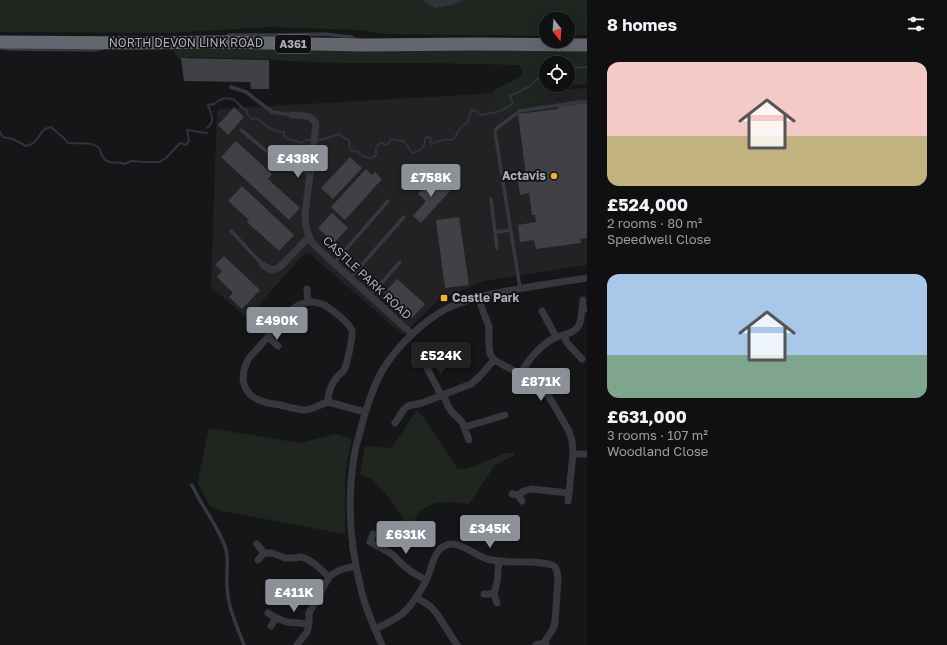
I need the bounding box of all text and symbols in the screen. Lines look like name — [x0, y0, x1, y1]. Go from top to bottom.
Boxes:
north arrow — [539, 12, 575, 48]
map controls — [539, 12, 575, 92]
icon: filters — [905, 13, 927, 35]
text: 8 homes — [607, 14, 677, 35]
street label: NORTH DEVON LINK ROAD — [109, 35, 263, 50]
road number: A361 — [275, 35, 311, 53]
button: locate — [539, 56, 575, 92]
icon: home — [731, 88, 803, 160]
pin: £438K — [270, 145, 326, 179]
text: £438K — [277, 150, 319, 166]
pin: £758K — [403, 164, 459, 198]
place label: Actavis — [502, 168, 546, 183]
text: £758K — [410, 169, 452, 185]
marker: Actavis — [549, 171, 559, 181]
text: £524,000 — [607, 194, 688, 215]
text: 2 rooms · 80 m² — [607, 215, 703, 231]
text: Speedwell Close — [607, 231, 711, 247]
street label: CASTLE PARK ROAD — [320, 233, 415, 323]
place label: Castle Park — [452, 290, 519, 305]
marker: Castle Park — [439, 293, 449, 303]
icon: home — [731, 300, 803, 372]
pin: £490K — [249, 307, 305, 341]
text: £490K — [256, 312, 298, 328]
pin: £524K — [413, 342, 469, 376]
text: £524K — [420, 347, 462, 363]
pin: £871K — [513, 368, 569, 402]
text: £871K — [521, 373, 561, 389]
text: £631,000 — [607, 406, 687, 427]
text: 3 rooms · 107 m² — [607, 427, 708, 443]
text: Woodland Close — [607, 443, 708, 459]
pin: £345K — [462, 515, 518, 549]
text: £345K — [469, 520, 511, 536]
pin: £631K — [378, 521, 434, 555]
text: £631K — [386, 526, 426, 542]
pin: £411K — [266, 579, 322, 613]
text: £411K — [274, 584, 314, 600]

